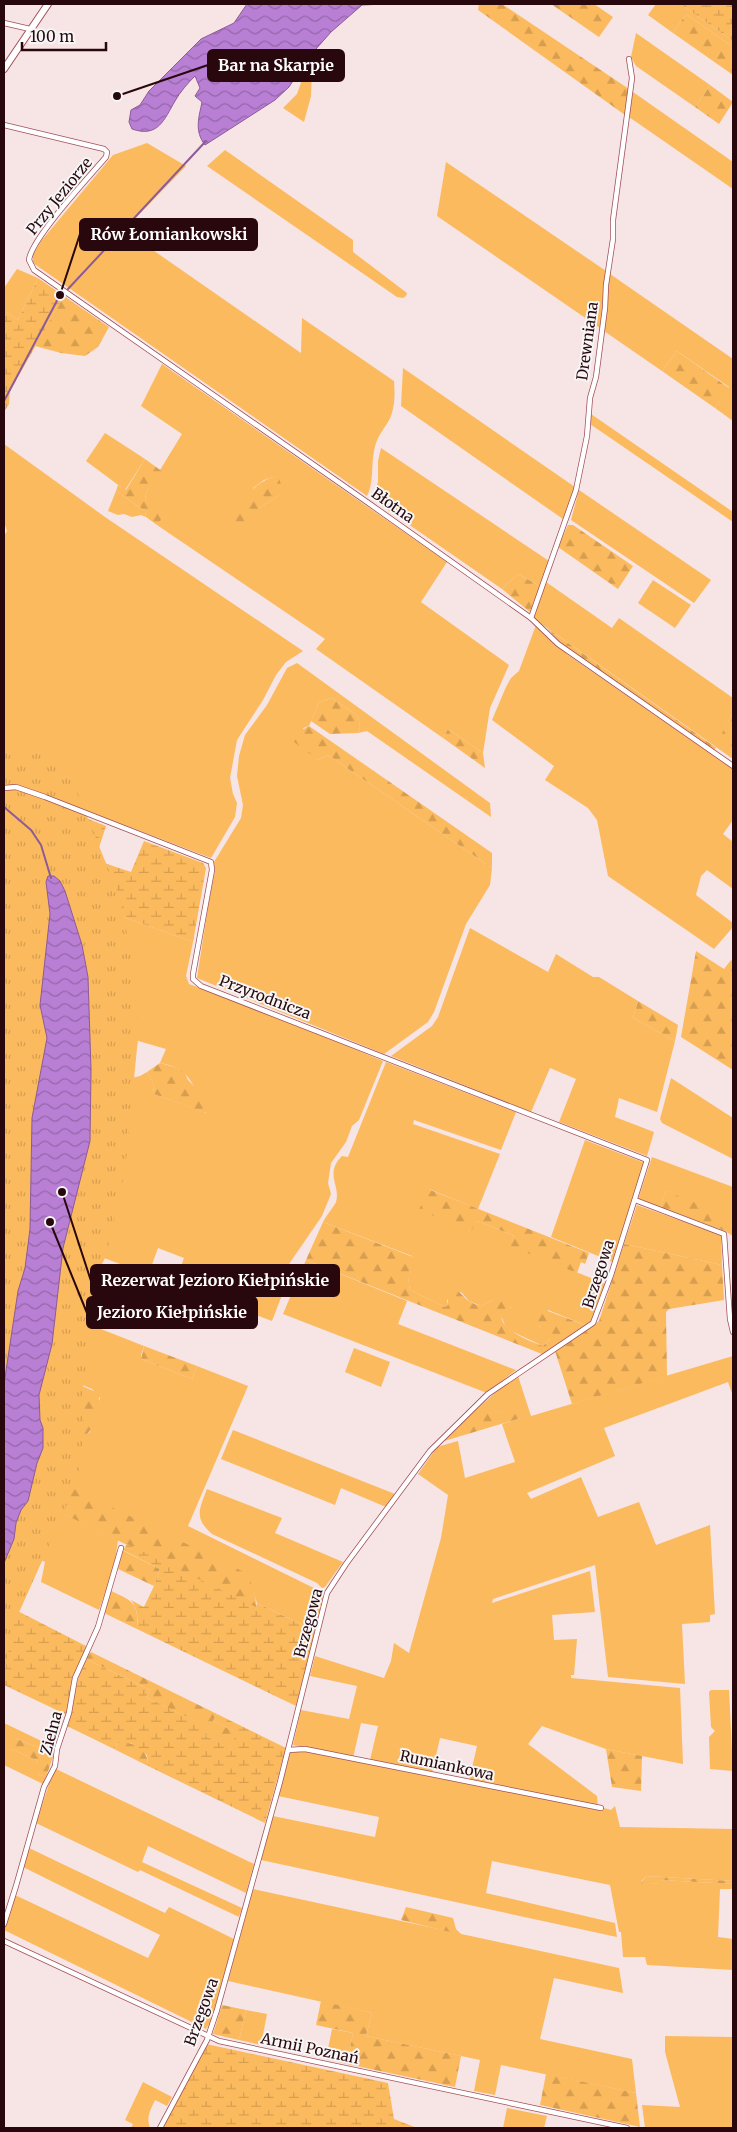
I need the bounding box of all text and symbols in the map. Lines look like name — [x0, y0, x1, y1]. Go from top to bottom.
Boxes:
scale bar — [22, 20, 106, 52]
text: 100 m — [30, 27, 74, 46]
callout: Bar na Skarpie — [208, 50, 344, 81]
text: Bar na Skarpie — [218, 55, 334, 75]
street label: Przy Jeziorze — [22, 153, 96, 239]
callout: Rów Łomiankowski — [80, 219, 257, 250]
text: Rów Łomiankowski — [90, 224, 248, 244]
street label: Drewniana — [572, 300, 602, 382]
street label: Błotna — [368, 483, 418, 527]
street label: Przyrodnicza — [216, 971, 314, 1023]
street label: Brzegowa — [578, 1237, 618, 1311]
callout: Rezerwat Jezioro Kiełpińskie — [91, 1265, 339, 1296]
text: Rezerwat Jezioro Kiełpińskie — [101, 1270, 329, 1290]
callout: Jezioro Kiełpińskie — [87, 1297, 257, 1328]
text: Jezioro Kiełpińskie — [96, 1302, 247, 1322]
street label: Brzegowa — [290, 1586, 326, 1660]
street label: Zielna — [36, 1709, 66, 1757]
street label: Rumiankowa — [398, 1746, 496, 1784]
street label: Brzegowa — [180, 1975, 222, 2049]
street label: Armii Poznań — [258, 2028, 361, 2068]

